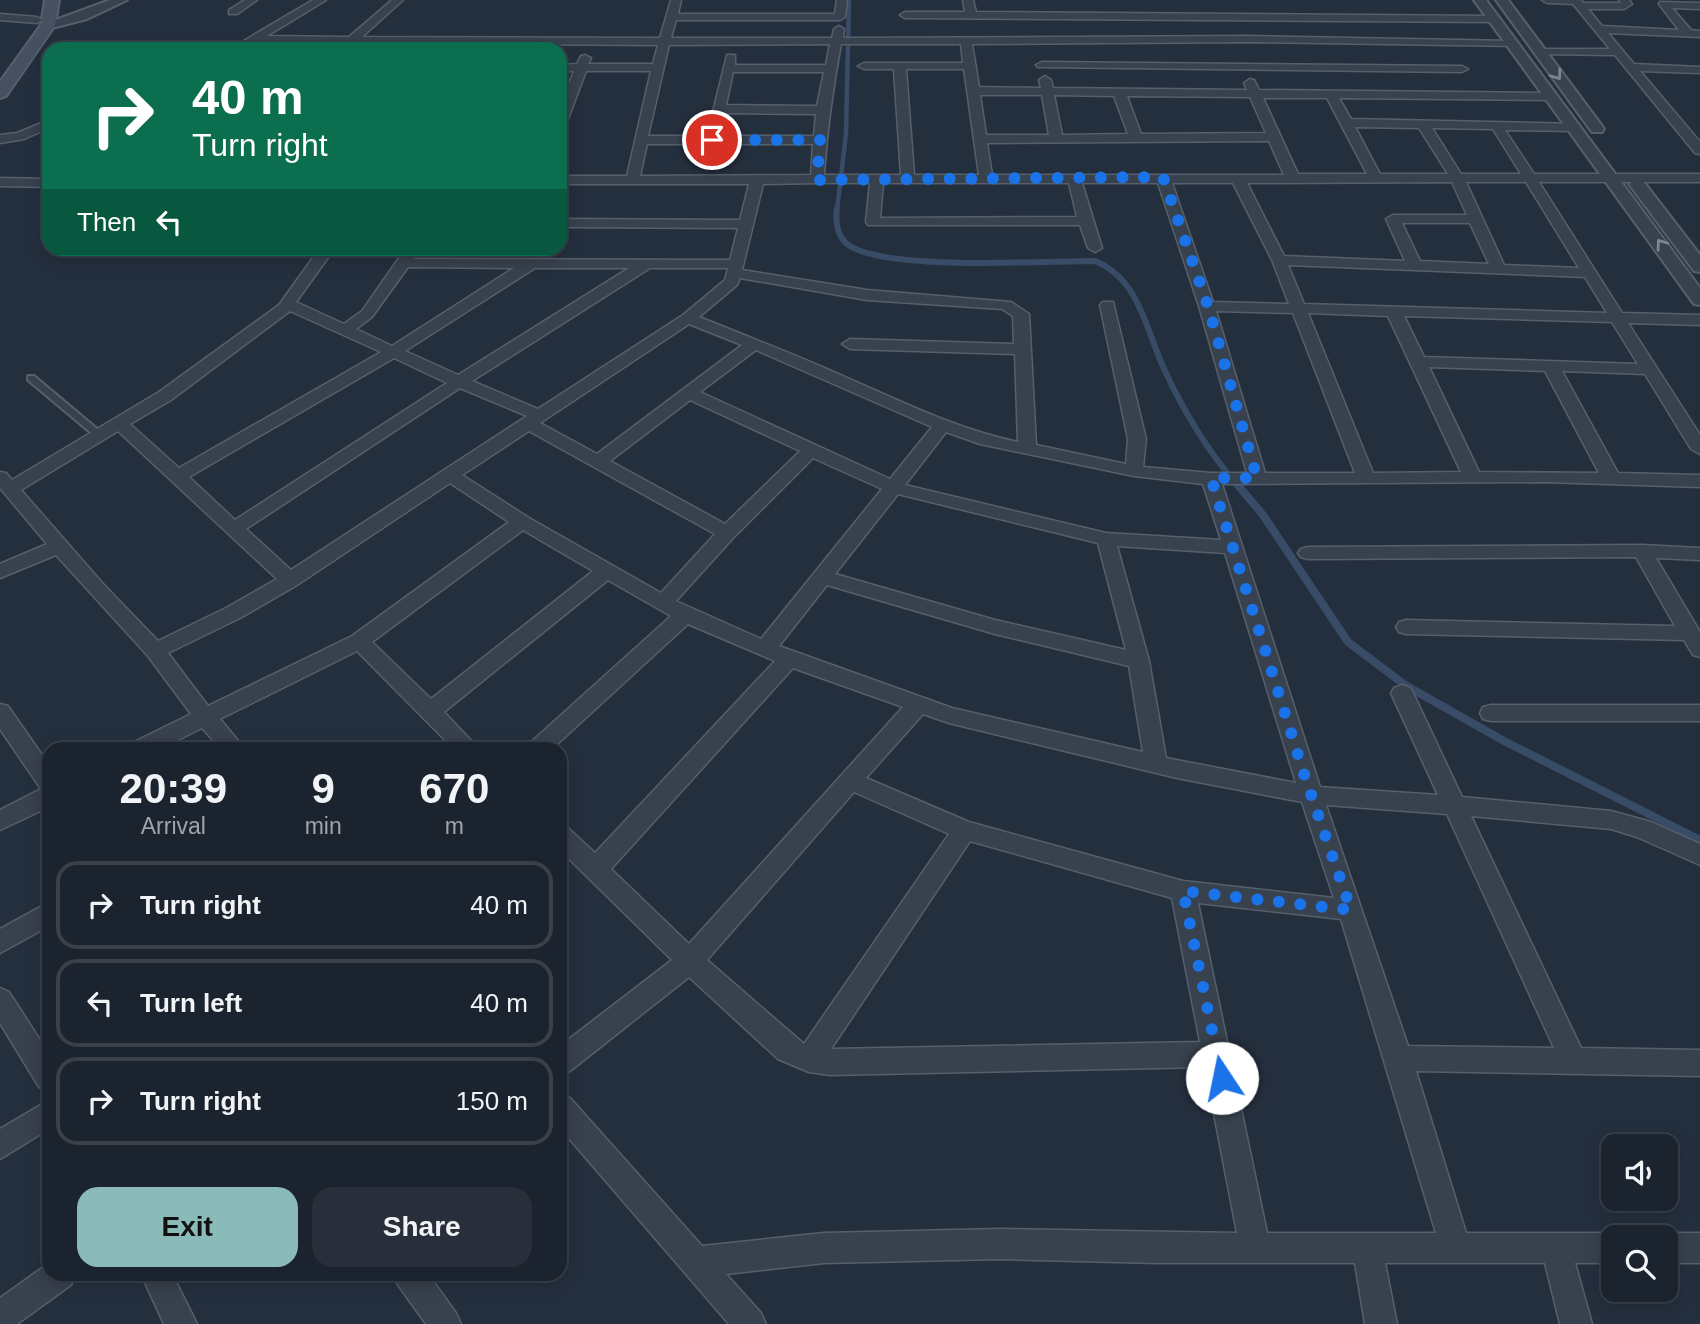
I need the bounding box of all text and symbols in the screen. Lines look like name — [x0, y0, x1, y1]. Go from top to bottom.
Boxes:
one-way arrow — [1549, 67, 1561, 79]
icon: right — [77, 70, 168, 161]
text: 40 m — [192, 70, 304, 124]
pin — [682, 110, 742, 170]
icon: arrive — [693, 121, 731, 159]
text: Turn right — [192, 127, 328, 163]
icon: left — [150, 203, 188, 241]
text: Then — [77, 207, 136, 237]
one-way arrow — [1656, 239, 1669, 252]
text: 20:39 — [120, 765, 227, 812]
text: 9 — [311, 765, 335, 812]
text: 670 — [419, 765, 489, 812]
text: Arrival — [141, 813, 206, 839]
text: min — [305, 813, 342, 839]
text: m — [445, 813, 464, 839]
icon: right — [81, 886, 119, 924]
text: Turn right — [140, 890, 261, 920]
text: 40 m — [470, 890, 528, 920]
icon: left — [81, 984, 119, 1022]
text: Turn left — [140, 988, 242, 1018]
text: 40 m — [470, 988, 528, 1018]
position arrow — [1185, 1041, 1259, 1115]
icon: right — [81, 1082, 119, 1120]
text: Turn right — [140, 1086, 261, 1116]
text: 150 m — [456, 1086, 528, 1116]
map controls — [1601, 1134, 1678, 1302]
button: sound — [1601, 1134, 1678, 1211]
button: Exit — [77, 1187, 298, 1267]
button: Share — [312, 1187, 532, 1267]
button: search — [1601, 1225, 1678, 1302]

